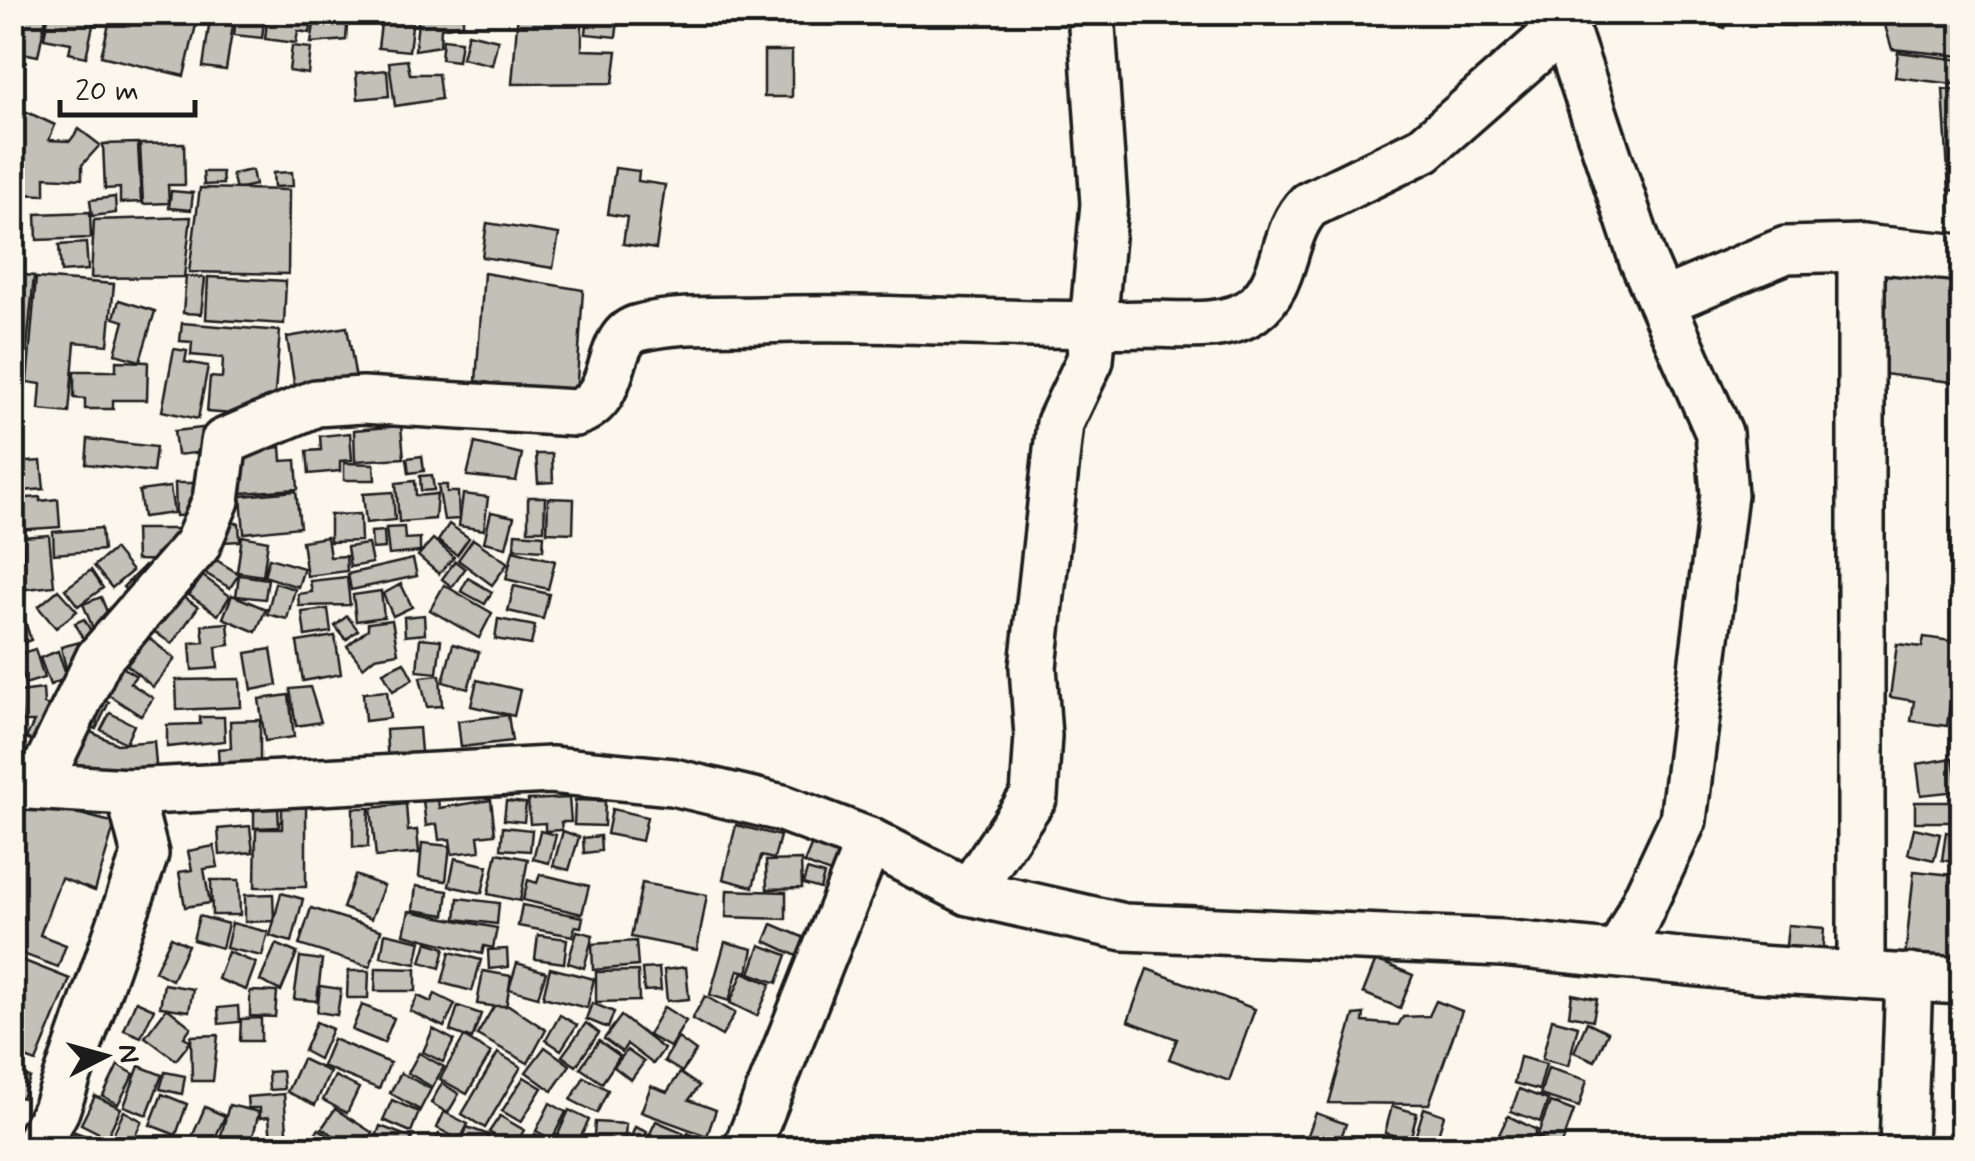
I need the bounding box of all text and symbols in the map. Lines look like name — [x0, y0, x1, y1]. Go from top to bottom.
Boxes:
scale bar — [60, 55, 195, 117]
text: 20 m — [75, 72, 139, 111]
north arrow — [55, 1006, 155, 1106]
text: N — [108, 1042, 147, 1065]

